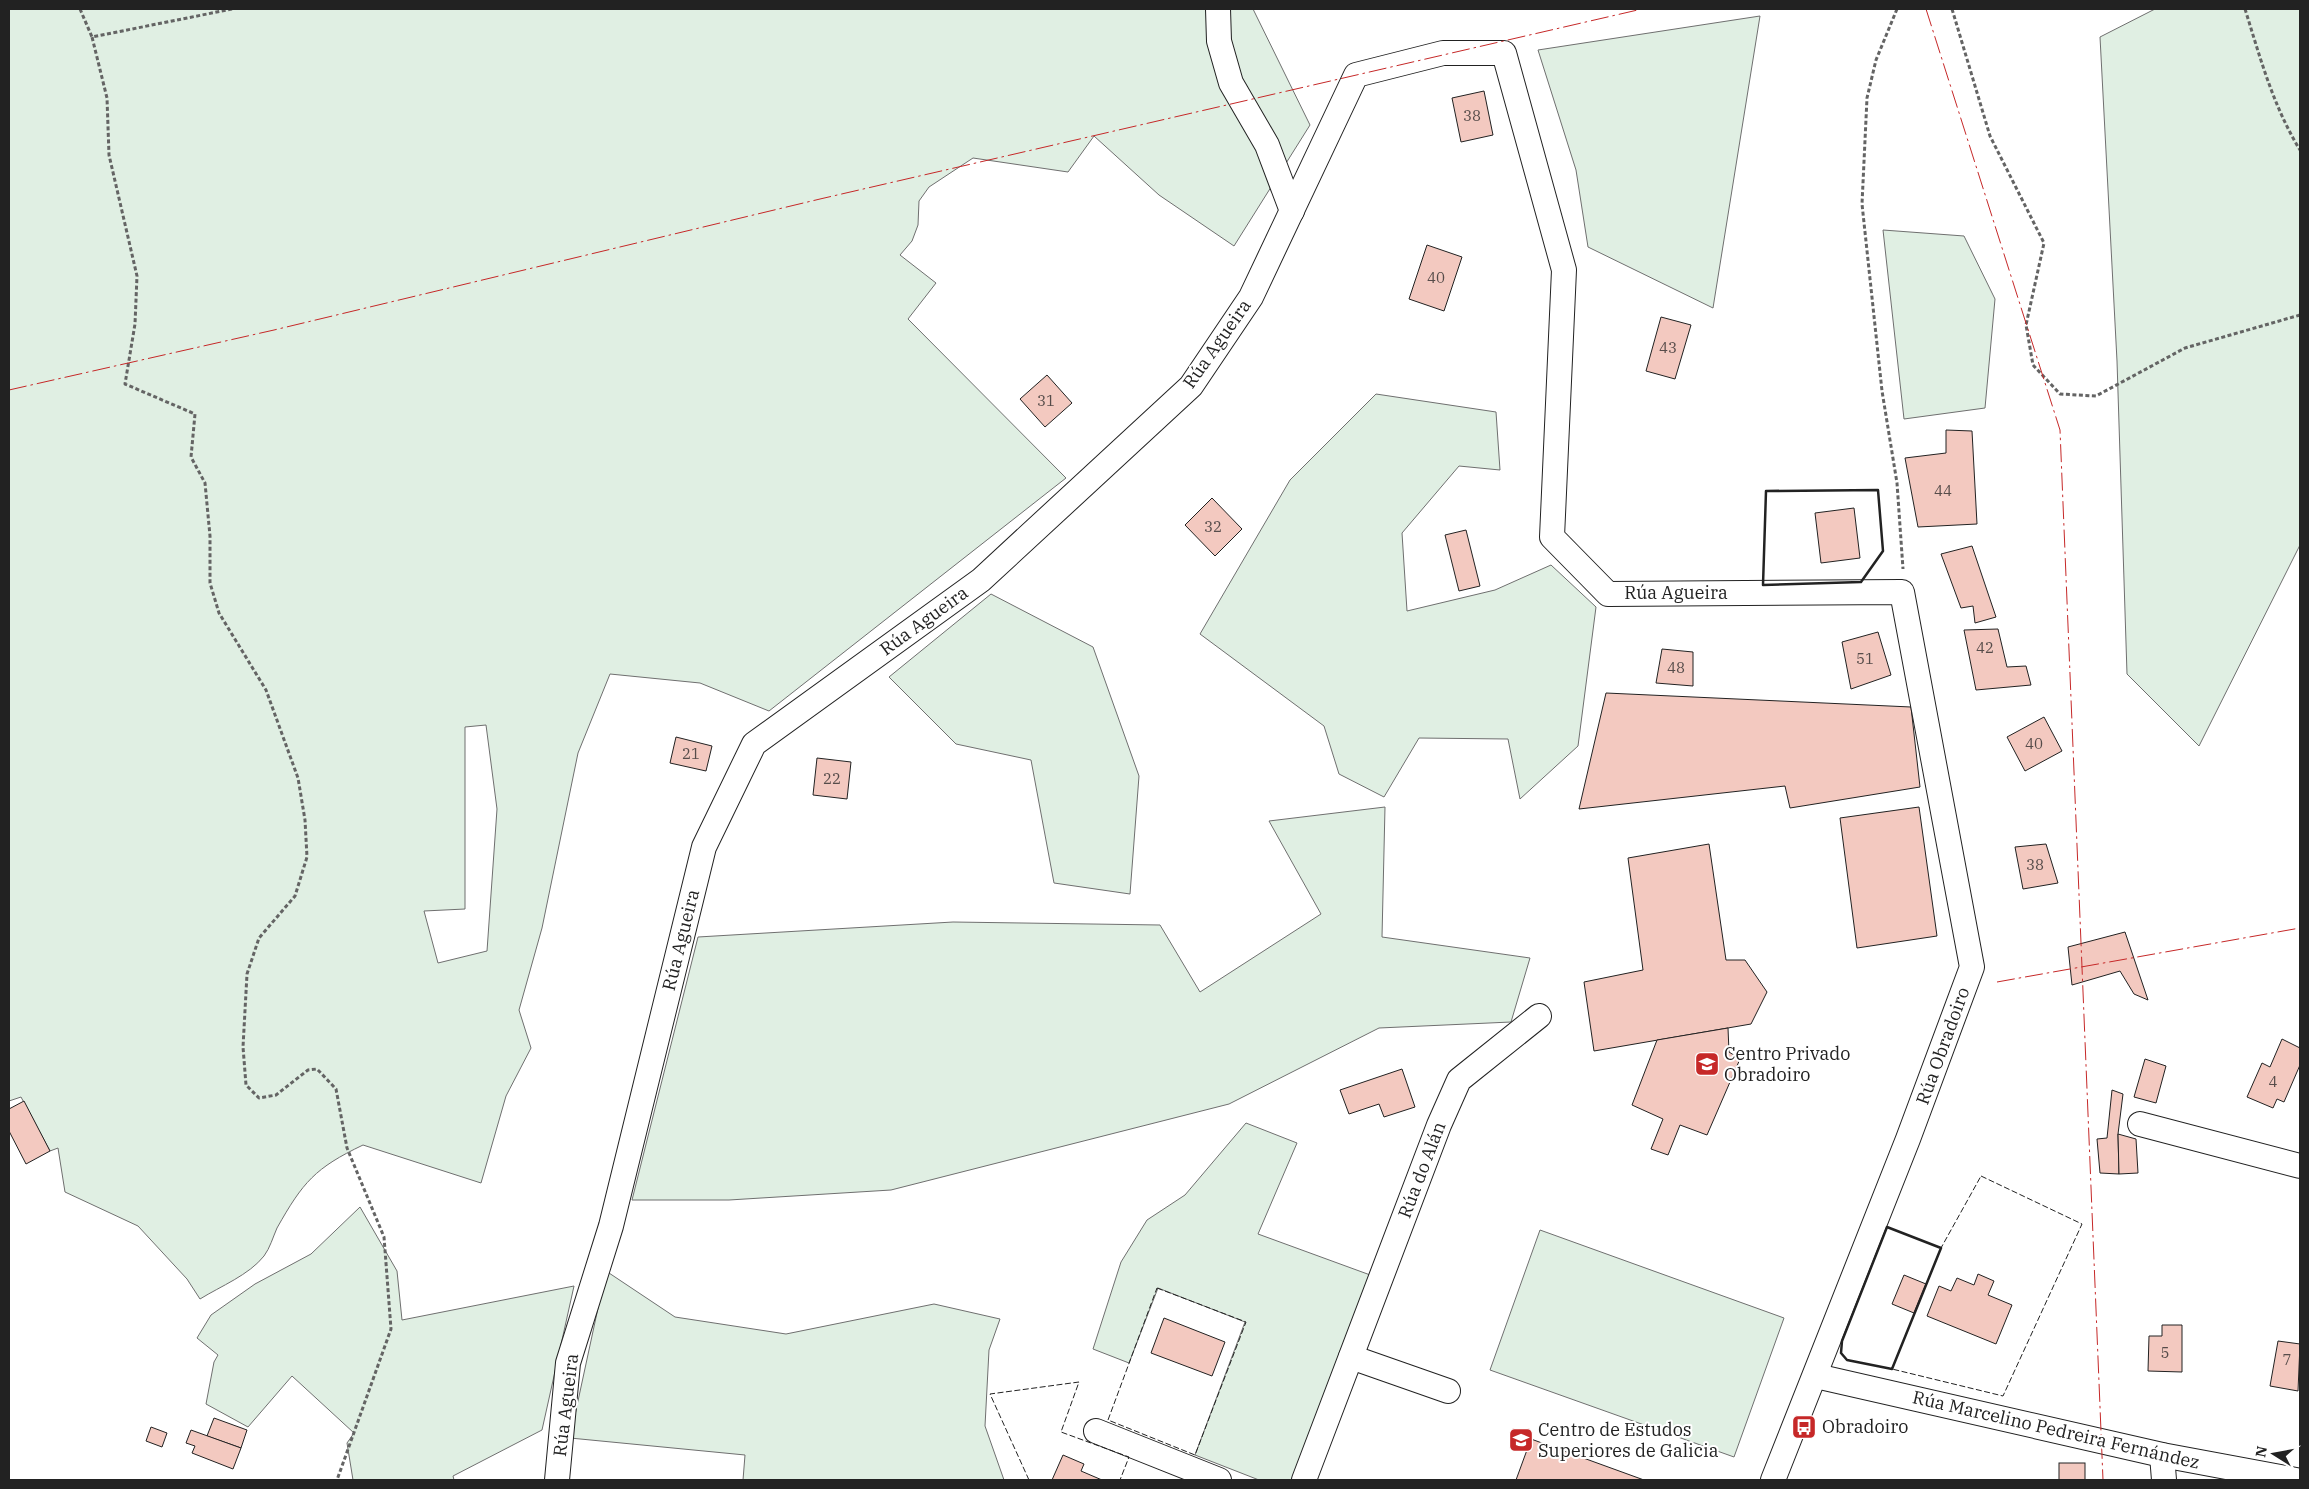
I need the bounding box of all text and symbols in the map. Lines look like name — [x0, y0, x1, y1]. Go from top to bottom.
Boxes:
house number: 38 — [1463, 106, 1481, 125]
house number: 40 — [1427, 268, 1445, 287]
street label: Rúa Agueira — [1177, 295, 1256, 393]
house number: 43 — [1659, 338, 1677, 357]
house number: 31 — [1037, 391, 1055, 410]
house number: 44 — [1934, 481, 1952, 500]
house number: 32 — [1204, 517, 1222, 536]
street label: Rúa Agueira — [875, 581, 972, 660]
street label: Rúa Agueira — [1624, 581, 1728, 604]
house number: 42 — [1976, 638, 1994, 657]
house number: 51 — [1856, 649, 1874, 668]
house number: 48 — [1667, 658, 1685, 677]
house number: 40 — [2025, 734, 2043, 753]
house number: 21 — [682, 744, 700, 763]
house number: 22 — [823, 769, 841, 788]
house number: 38 — [2026, 855, 2044, 874]
street label: Rúa Agueira — [657, 887, 704, 993]
street label: Rúa Obradoiro — [1911, 984, 1974, 1108]
place label: Centro Privado Obradoiro — [1724, 1042, 1850, 1086]
school or university icon: Centro Privado Obradoiro — [1694, 1051, 1720, 1077]
house number: 4 — [2268, 1072, 2278, 1091]
street label: Rúa do Alán — [1393, 1118, 1450, 1221]
house number: 5 — [2160, 1343, 2170, 1362]
house number: 7 — [2282, 1350, 2292, 1369]
street label: Rúa Agueira — [548, 1352, 583, 1458]
street label: Rúa Marcelino Pedreira Fernández — [1910, 1385, 2202, 1474]
bus stop icon: Obradoiro — [1791, 1414, 1817, 1440]
place label: Obradoiro — [1822, 1415, 1908, 1438]
place label: Centro de Estudos Superiores de Galicia — [1538, 1418, 1719, 1462]
school or university icon: Centro de Estudos Superiores de Galicia — [1508, 1427, 1534, 1453]
north arrow — [2249, 1429, 2299, 1479]
text: N — [2251, 1444, 2271, 1459]

